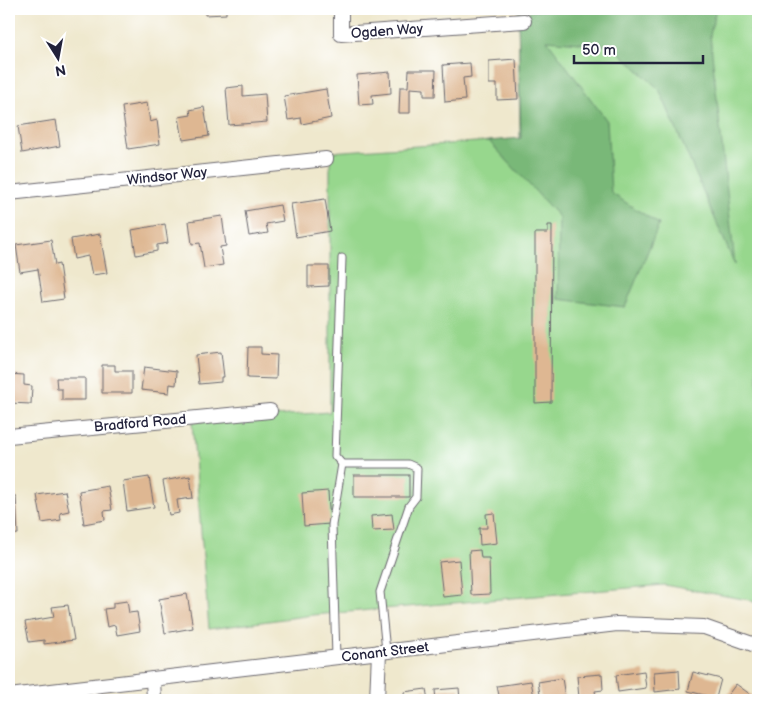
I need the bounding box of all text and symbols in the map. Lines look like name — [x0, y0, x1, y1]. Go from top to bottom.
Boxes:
street label: Ogden Way — [350, 20, 424, 42]
north arrow — [32, 32, 82, 82]
scale bar — [574, 32, 703, 64]
text: 50 m — [582, 41, 616, 60]
text: N — [54, 61, 67, 80]
street label: Windsor Way — [126, 163, 209, 189]
street label: Bradford Road — [93, 411, 187, 435]
street label: Conant Street — [340, 638, 430, 666]

